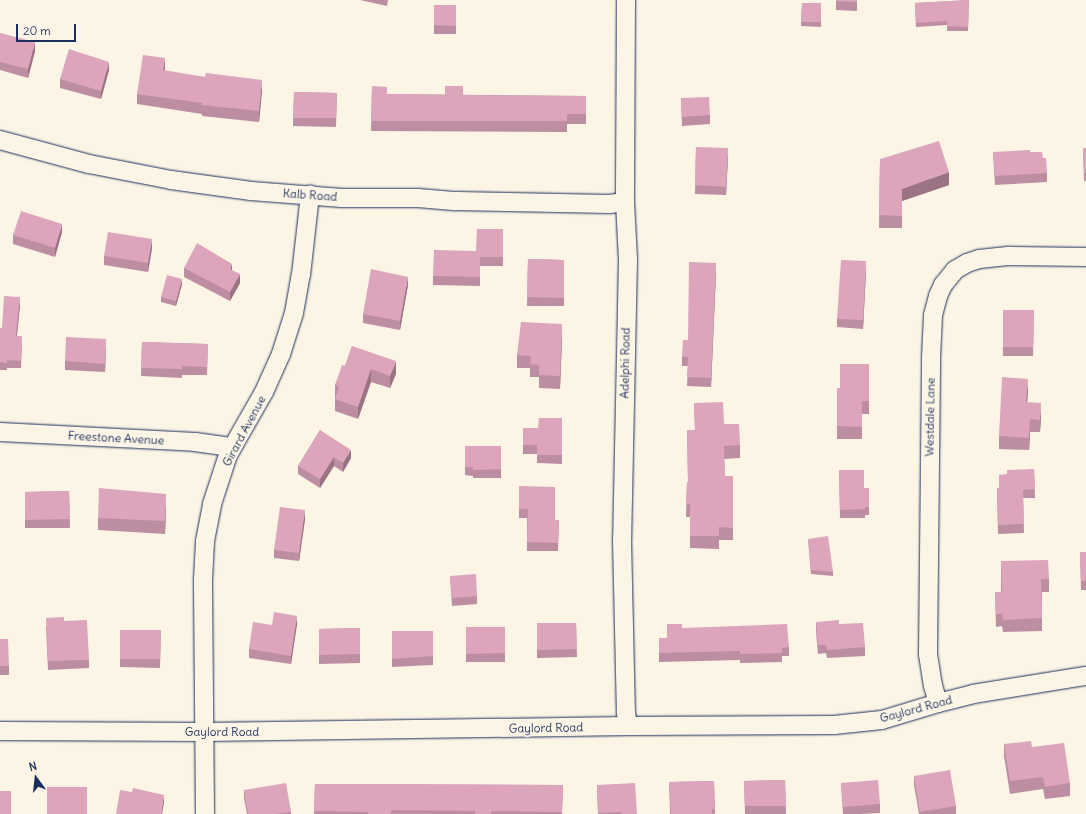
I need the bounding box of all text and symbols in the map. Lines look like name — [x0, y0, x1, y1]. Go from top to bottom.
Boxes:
scale bar — [18, 16, 78, 42]
text: 20 m — [23, 23, 51, 38]
street label: Kalb Road — [282, 186, 338, 204]
street label: Adelphi Road — [617, 327, 633, 399]
street label: Westdale Lane — [922, 377, 938, 457]
street label: Girard Avenue — [219, 393, 269, 469]
street label: Freestone Avenue — [67, 428, 165, 448]
street label: Gaylord Road — [878, 692, 954, 726]
street label: Gaylord Road — [509, 720, 583, 736]
street label: Gaylord Road — [185, 725, 259, 739]
north arrow — [16, 758, 56, 798]
text: N — [27, 759, 38, 774]

